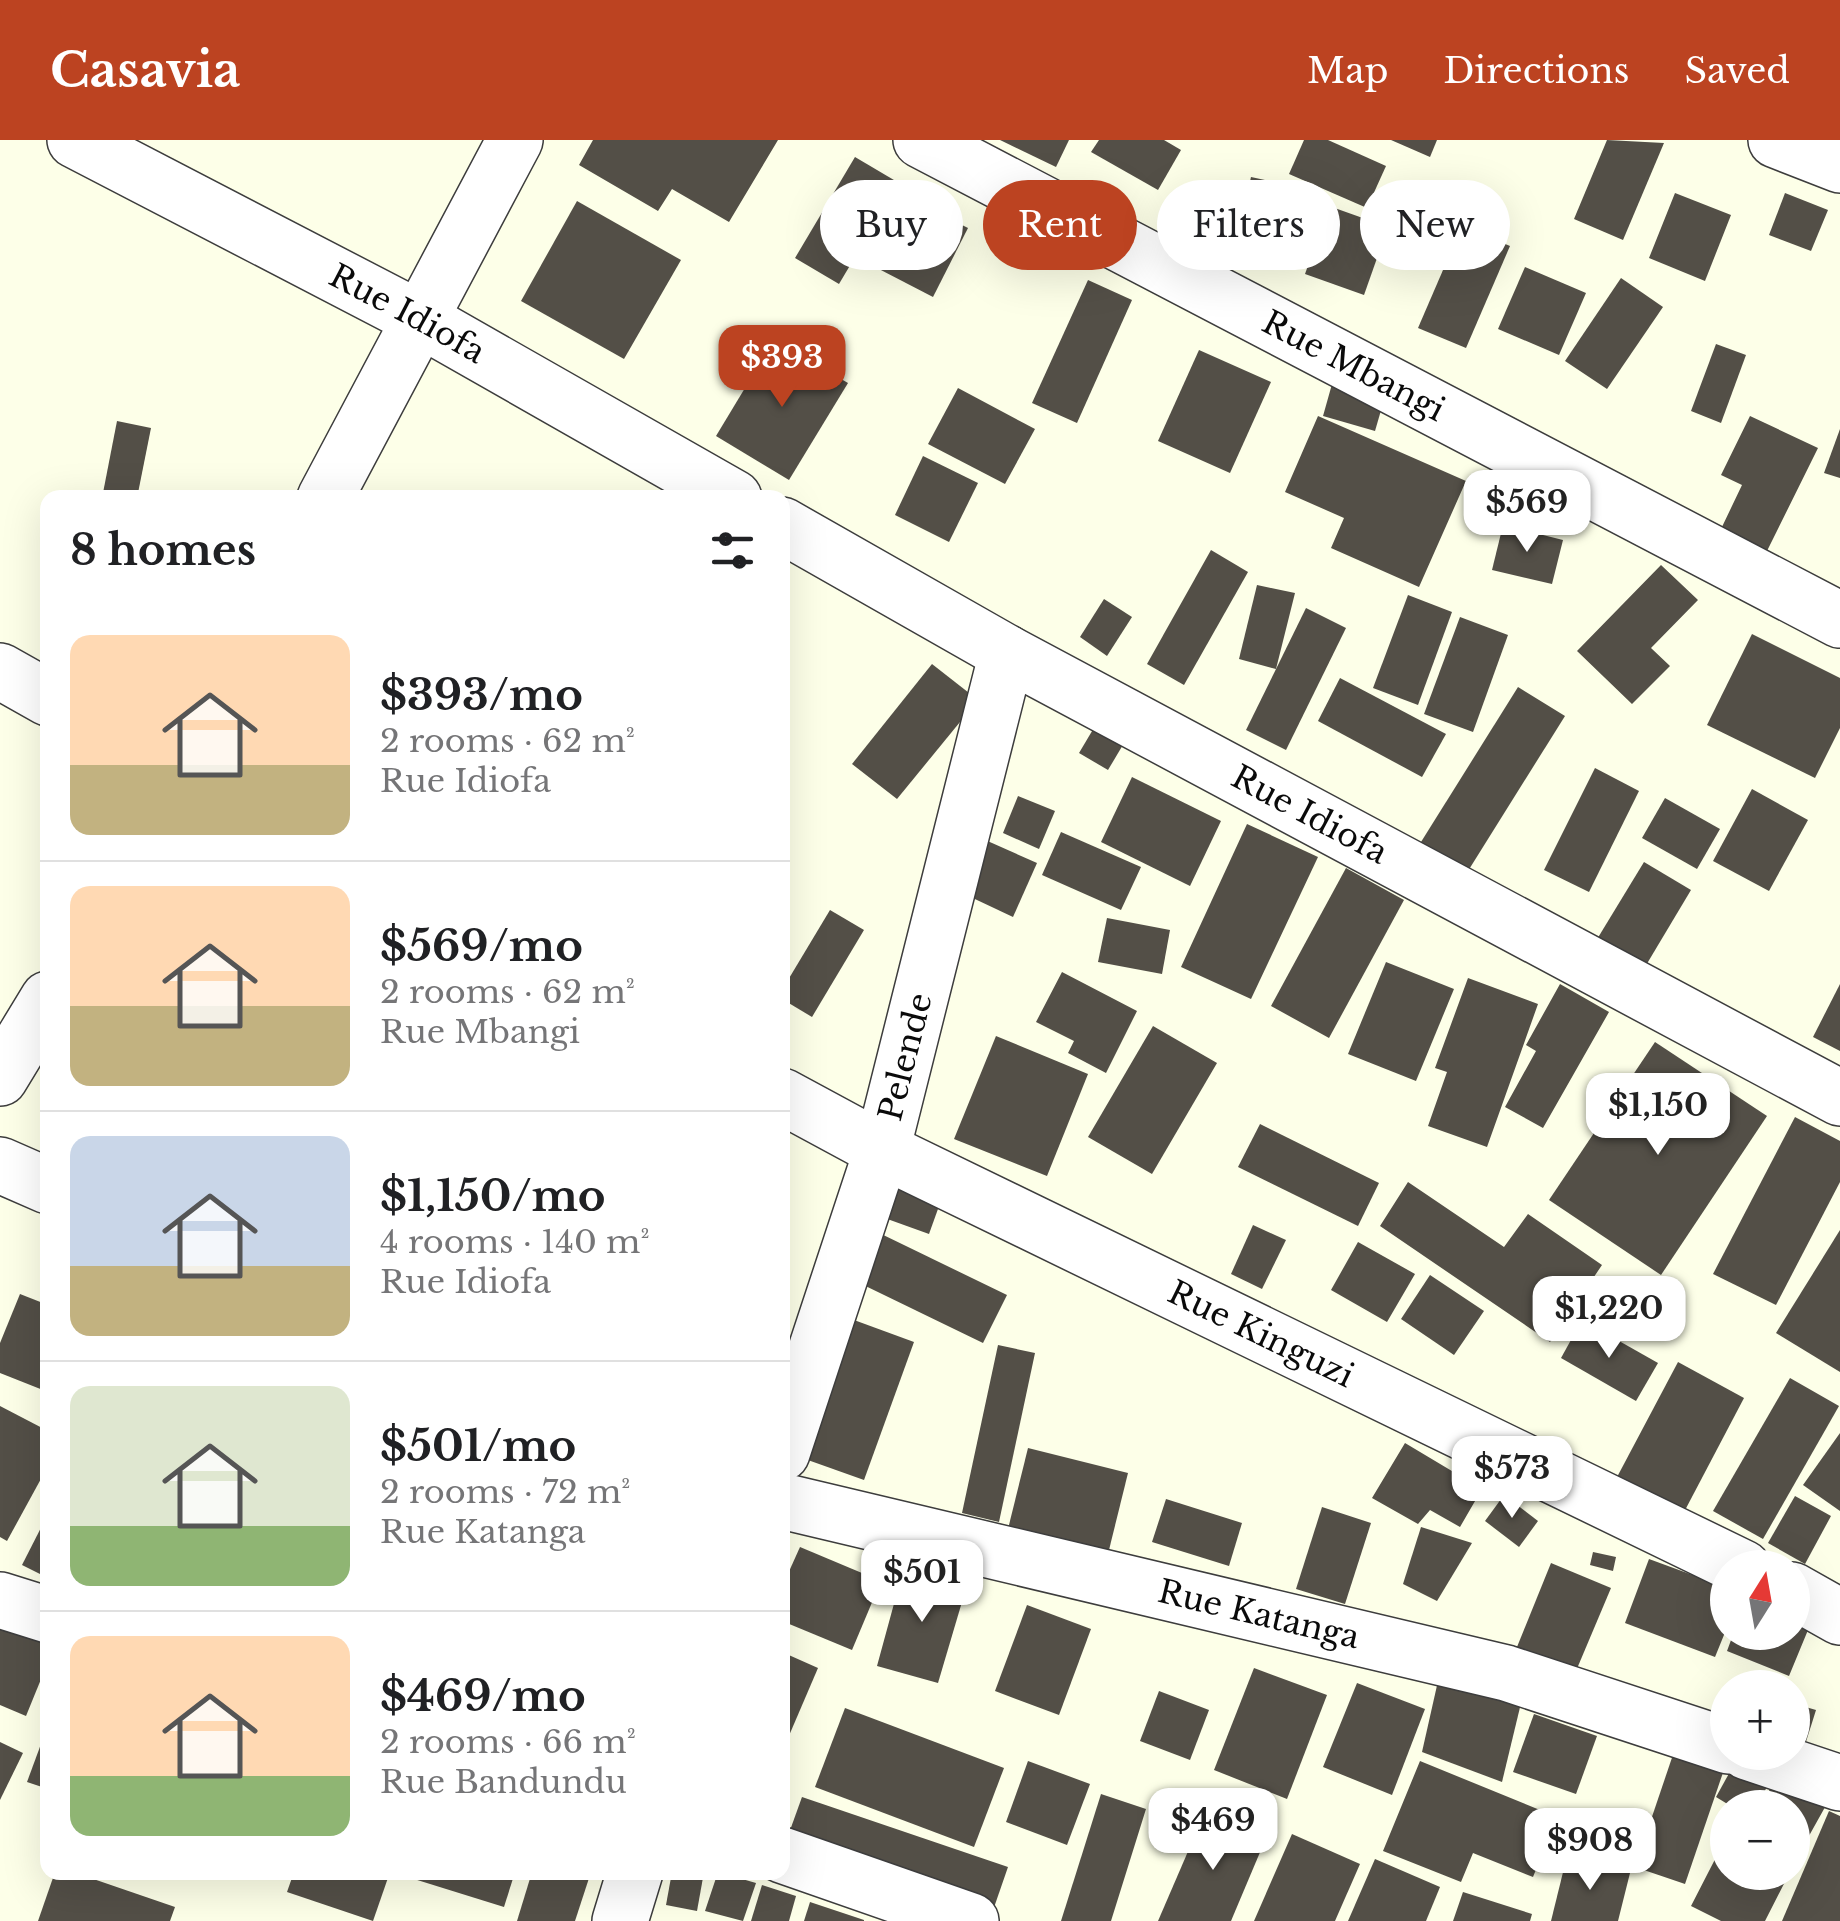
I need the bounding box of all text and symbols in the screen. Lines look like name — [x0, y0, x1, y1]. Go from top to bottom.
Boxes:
text: Casavia — [50, 40, 241, 100]
text: Map — [1307, 49, 1388, 92]
text: Directions — [1443, 49, 1629, 92]
text: Saved — [1684, 49, 1790, 92]
chip: Buy — [820, 180, 963, 270]
chip: Rent — [983, 180, 1137, 270]
chip: Filters — [1157, 180, 1340, 270]
chip: New — [1360, 180, 1510, 270]
street label: Rue Idiofa — [323, 256, 493, 372]
street label: Rue Mbangi — [1256, 302, 1451, 430]
pin: $393 — [723, 325, 841, 410]
text: $393 — [741, 337, 823, 377]
pin: $569 — [1468, 470, 1586, 555]
text: $569 — [1486, 482, 1568, 522]
icon: filters — [705, 523, 760, 578]
text: 8 homes — [70, 524, 256, 576]
text: $393/mo — [380, 669, 583, 721]
icon: home — [150, 675, 270, 795]
text: 2 rooms · 62 m² — [380, 721, 635, 761]
street label: Rue Idiofa — [1225, 757, 1395, 873]
text: Rue Idiofa — [380, 761, 551, 801]
text: $569/mo — [380, 920, 583, 972]
icon: home — [150, 926, 270, 1046]
text: 2 rooms · 62 m² — [380, 972, 635, 1012]
street label: Pelende — [870, 989, 941, 1125]
text: Rue Mbangi — [380, 1012, 580, 1052]
pin: $1,150 — [1577, 1073, 1739, 1158]
text: $1,150 — [1608, 1085, 1708, 1125]
text: $1,150/mo — [380, 1170, 606, 1222]
icon: home — [150, 1176, 270, 1296]
text: 4 rooms · 140 m² — [380, 1222, 650, 1262]
text: Rue Idiofa — [380, 1262, 551, 1302]
street label: Rue Kinguzi — [1162, 1272, 1360, 1396]
pin: $1,220 — [1528, 1276, 1690, 1361]
text: $1,220 — [1555, 1288, 1663, 1328]
text: $501/mo — [380, 1420, 576, 1472]
icon: home — [150, 1426, 270, 1546]
pin: $573 — [1453, 1436, 1571, 1521]
text: $573 — [1474, 1448, 1550, 1488]
text: 2 rooms · 72 m² — [380, 1472, 630, 1512]
text: Rue Katanga — [380, 1512, 586, 1552]
pin: $501 — [863, 1540, 981, 1625]
north arrow — [1710, 1550, 1810, 1650]
map controls — [1710, 1550, 1810, 1890]
text: $501 — [883, 1552, 961, 1592]
street label: Rue Katanga — [1154, 1571, 1364, 1658]
text: $469/mo — [380, 1670, 586, 1722]
button: + — [1710, 1670, 1810, 1770]
icon: home — [150, 1676, 270, 1796]
text: 2 rooms · 66 m² — [380, 1722, 636, 1762]
text: Rue Bandundu — [380, 1762, 627, 1802]
pin: $469 — [1154, 1788, 1272, 1873]
button: − — [1710, 1790, 1810, 1890]
text: $469 — [1171, 1800, 1256, 1840]
pin: $908 — [1531, 1808, 1649, 1893]
text: $908 — [1547, 1820, 1633, 1860]

